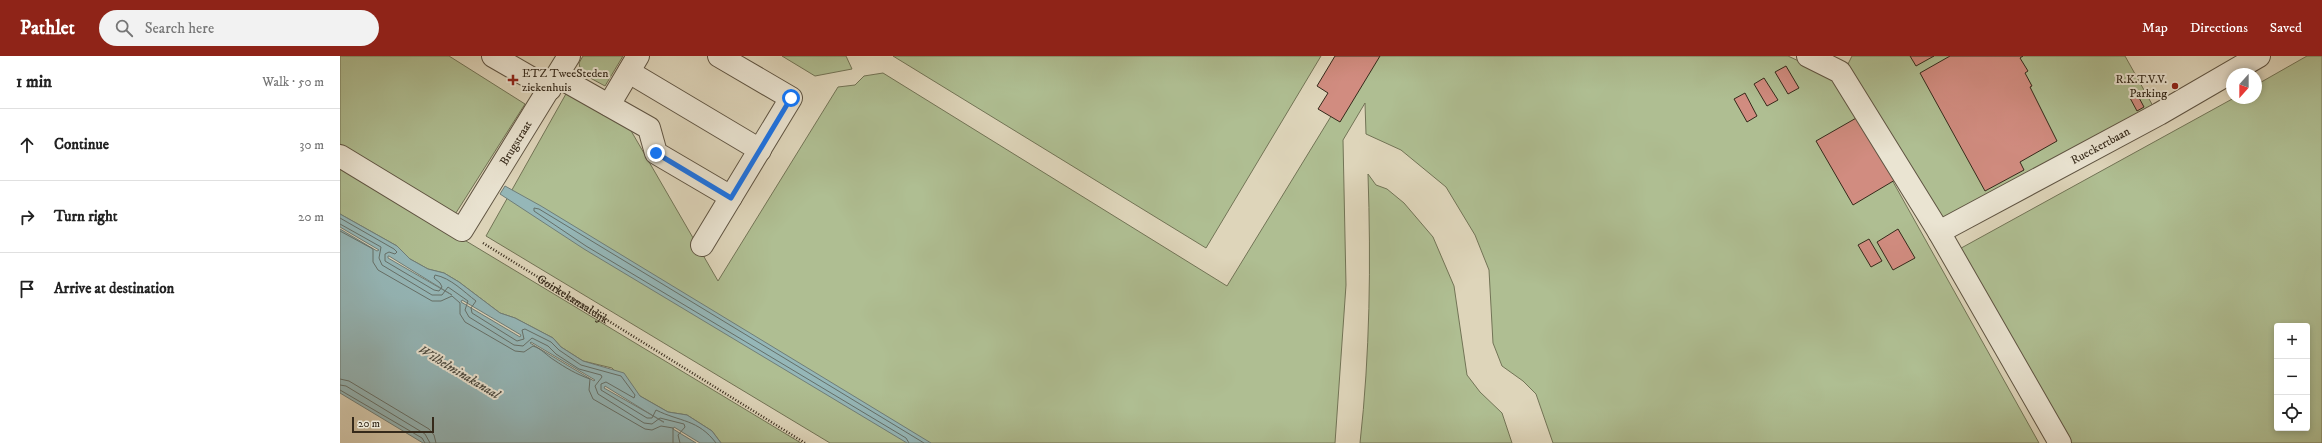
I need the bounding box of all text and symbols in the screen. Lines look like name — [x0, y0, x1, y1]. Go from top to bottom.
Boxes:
search box — [99, 10, 379, 46]
text: Pathlet — [20, 17, 75, 40]
icon: search — [113, 17, 135, 39]
text: Search here — [145, 19, 214, 38]
text: Map — [2142, 19, 2168, 37]
text: Directions — [2190, 19, 2248, 37]
text: Saved — [2270, 19, 2302, 37]
place label: ETZ TweeSteden ziekenhuis — [522, 66, 609, 95]
north arrow — [2226, 68, 2262, 104]
text: 1 min — [16, 71, 52, 93]
place label: R.K.T.V.V. Parking — [2115, 72, 2167, 101]
text: Walk · 50 m — [262, 74, 324, 90]
marker: ETZ TweeSteden ziekenhuis — [507, 74, 519, 86]
marker: R.K.T.V.V. Parking — [2170, 81, 2180, 91]
route start — [782, 89, 800, 107]
street label: Brugstraat — [496, 117, 535, 168]
street label: Rueckertbaan — [2068, 123, 2133, 168]
icon: ahead — [16, 134, 38, 156]
text: Continue — [54, 135, 109, 154]
text: 30 m — [300, 137, 324, 153]
route end — [647, 144, 665, 162]
icon: right — [16, 206, 38, 228]
text: Turn right — [54, 207, 117, 226]
text: 20 m — [298, 209, 324, 225]
street label: Goirkekanaaldijk — [534, 271, 612, 327]
icon: arrive — [16, 278, 38, 300]
text: Arrive at destination — [54, 279, 174, 298]
map controls — [2274, 323, 2310, 431]
button: + — [2274, 323, 2310, 359]
water label: Wilhelminakanaal — [415, 341, 504, 403]
button: − — [2274, 359, 2310, 395]
button: locate — [2274, 395, 2310, 431]
scale bar — [352, 415, 434, 434]
text: 20 m — [358, 417, 380, 431]

